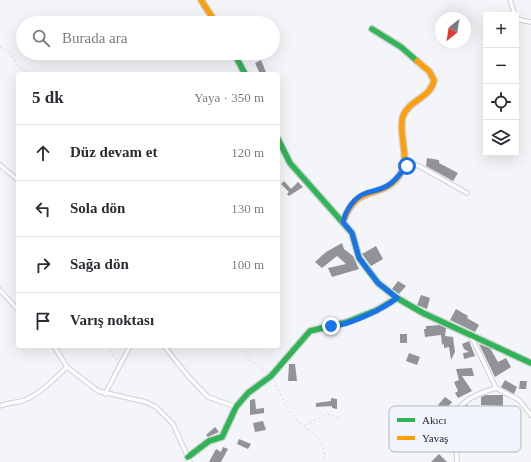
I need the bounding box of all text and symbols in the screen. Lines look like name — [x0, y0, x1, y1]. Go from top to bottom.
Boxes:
north arrow — [435, 12, 471, 48]
map controls — [483, 12, 519, 156]
button: + — [483, 12, 519, 48]
search box — [16, 16, 280, 60]
icon: search — [30, 27, 52, 49]
text: Burada ara — [62, 30, 127, 46]
button: − — [483, 48, 519, 84]
button: locate — [483, 84, 519, 120]
text: 5 dk — [32, 88, 64, 107]
text: Yaya · 350 m — [194, 90, 264, 105]
button: layers — [483, 120, 519, 156]
icon: ahead — [32, 142, 54, 164]
text: Düz devam et — [70, 144, 157, 160]
text: 120 m — [231, 145, 264, 160]
route start — [398, 157, 416, 175]
icon: left — [32, 198, 54, 220]
text: Sola dön — [70, 200, 125, 216]
text: 130 m — [231, 201, 264, 216]
icon: right — [32, 254, 54, 276]
text: Sağa dön — [70, 256, 129, 272]
text: 100 m — [231, 257, 264, 272]
icon: arrive — [32, 310, 54, 332]
text: Varış noktası — [70, 312, 154, 328]
route end — [322, 317, 340, 335]
legend — [389, 406, 521, 452]
text: Akıcı — [422, 414, 446, 426]
text: Yavaş — [422, 432, 448, 444]

